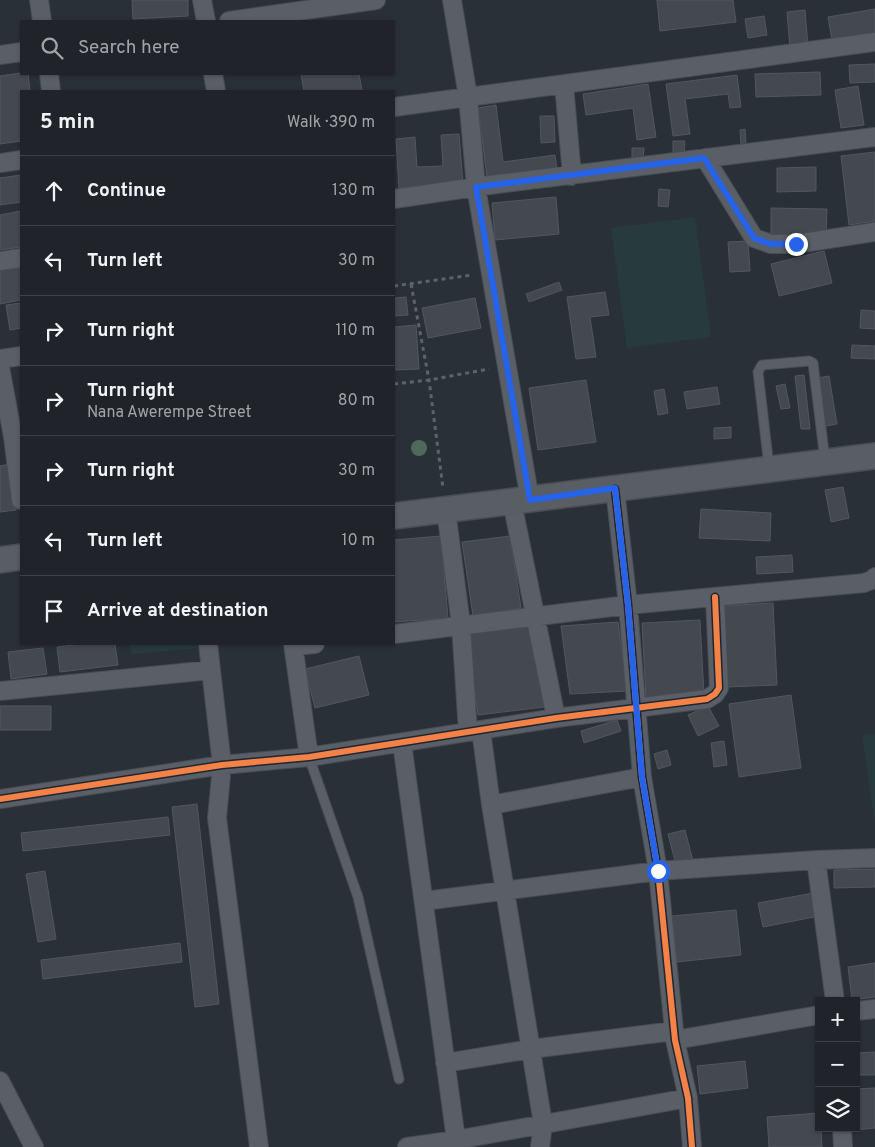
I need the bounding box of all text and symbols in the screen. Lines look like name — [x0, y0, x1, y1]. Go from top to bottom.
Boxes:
search box — [20, 20, 395, 75]
icon: search — [38, 34, 66, 62]
text: Search here — [78, 36, 180, 60]
text: 5 min — [40, 109, 95, 136]
text: Walk · 390 m — [287, 113, 375, 133]
icon: ahead — [40, 177, 68, 205]
text: Continue — [87, 179, 166, 203]
text: 130 m — [332, 181, 375, 201]
route end — [785, 233, 808, 256]
icon: left — [40, 247, 68, 275]
text: Turn left — [87, 249, 163, 273]
text: 30 m — [338, 251, 375, 271]
icon: right — [40, 317, 68, 345]
text: Turn right — [87, 319, 175, 343]
text: 110 m — [335, 321, 375, 341]
text: Turn right — [87, 379, 175, 403]
icon: right — [40, 387, 68, 415]
text: 80 m — [338, 391, 375, 411]
text: Nana Awerempe Street — [87, 403, 252, 423]
icon: right — [40, 457, 68, 485]
text: Turn right — [87, 459, 175, 483]
text: 30 m — [338, 461, 375, 481]
icon: left — [40, 527, 68, 555]
text: Turn left — [87, 529, 163, 553]
text: 10 m — [341, 531, 375, 551]
icon: arrive — [40, 597, 68, 625]
text: Arrive at destination — [87, 599, 268, 623]
route start — [647, 860, 670, 883]
map controls — [815, 997, 860, 1132]
button: + — [815, 997, 860, 1042]
button: − — [815, 1042, 860, 1087]
button: layers — [815, 1087, 860, 1132]

